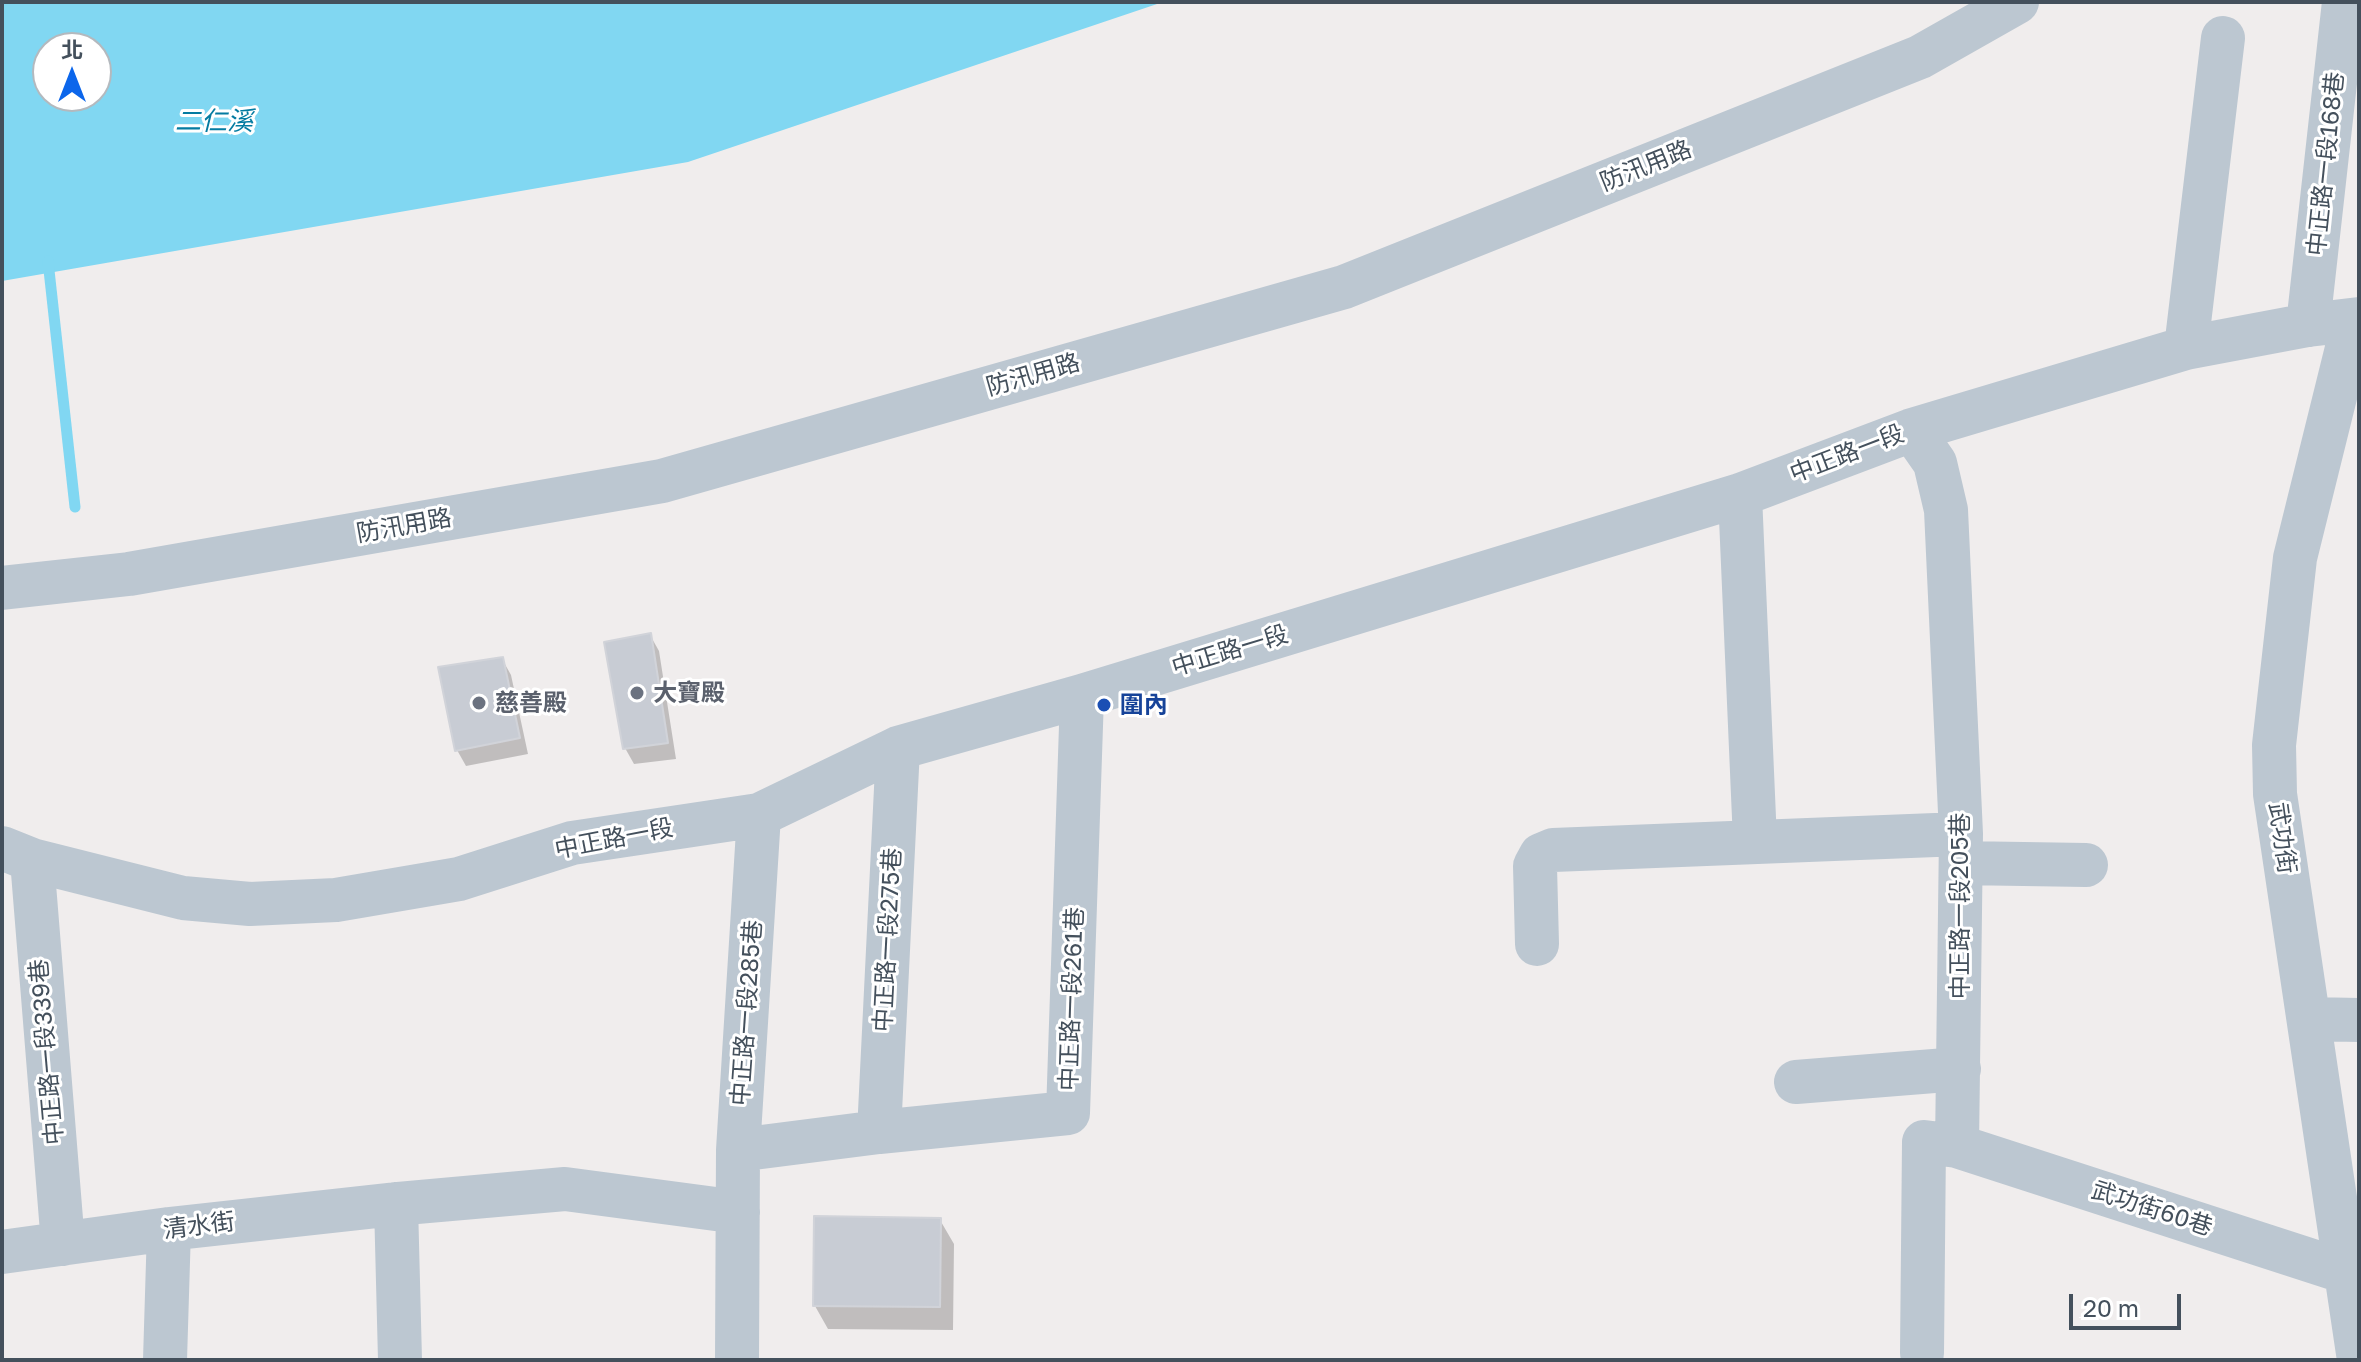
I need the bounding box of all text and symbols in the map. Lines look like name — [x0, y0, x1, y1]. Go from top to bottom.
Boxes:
north arrow — [32, 32, 112, 112]
text: 北 — [61, 36, 83, 63]
street label: 中正路一段168巷 — [2302, 71, 2350, 257]
water label: 二仁溪 — [175, 106, 253, 138]
street label: 防汛用路 — [1596, 135, 1696, 197]
street label: 防汛用路 — [983, 348, 1083, 402]
street label: 中正路一段 — [1786, 419, 1908, 489]
street label: 防汛用路 — [354, 503, 454, 549]
street label: 中正路一段 — [1168, 620, 1292, 682]
place label: 大寶殿 — [653, 679, 725, 707]
marker: 大寶殿 — [628, 684, 646, 702]
place label: 慈善殿 — [495, 689, 567, 717]
place label: 圍內 — [1120, 691, 1168, 719]
marker: 慈善殿 — [470, 694, 488, 712]
marker: 圍內 — [1095, 696, 1113, 714]
street label: 武功街 — [2263, 800, 2301, 876]
street label: 中正路一段 — [552, 813, 676, 865]
street label: 中正路一段205巷 — [1946, 813, 1974, 999]
street label: 中正路一段275巷 — [869, 847, 907, 1033]
street label: 中正路一段261巷 — [1054, 907, 1090, 1091]
street label: 中正路一段285巷 — [726, 919, 768, 1107]
street label: 中正路一段339巷 — [25, 958, 69, 1146]
street label: 武功街60巷 — [2088, 1176, 2216, 1242]
street label: 清水街 — [162, 1207, 236, 1245]
scale bar — [2073, 1278, 2185, 1328]
text: 20 m — [2083, 1293, 2139, 1322]

